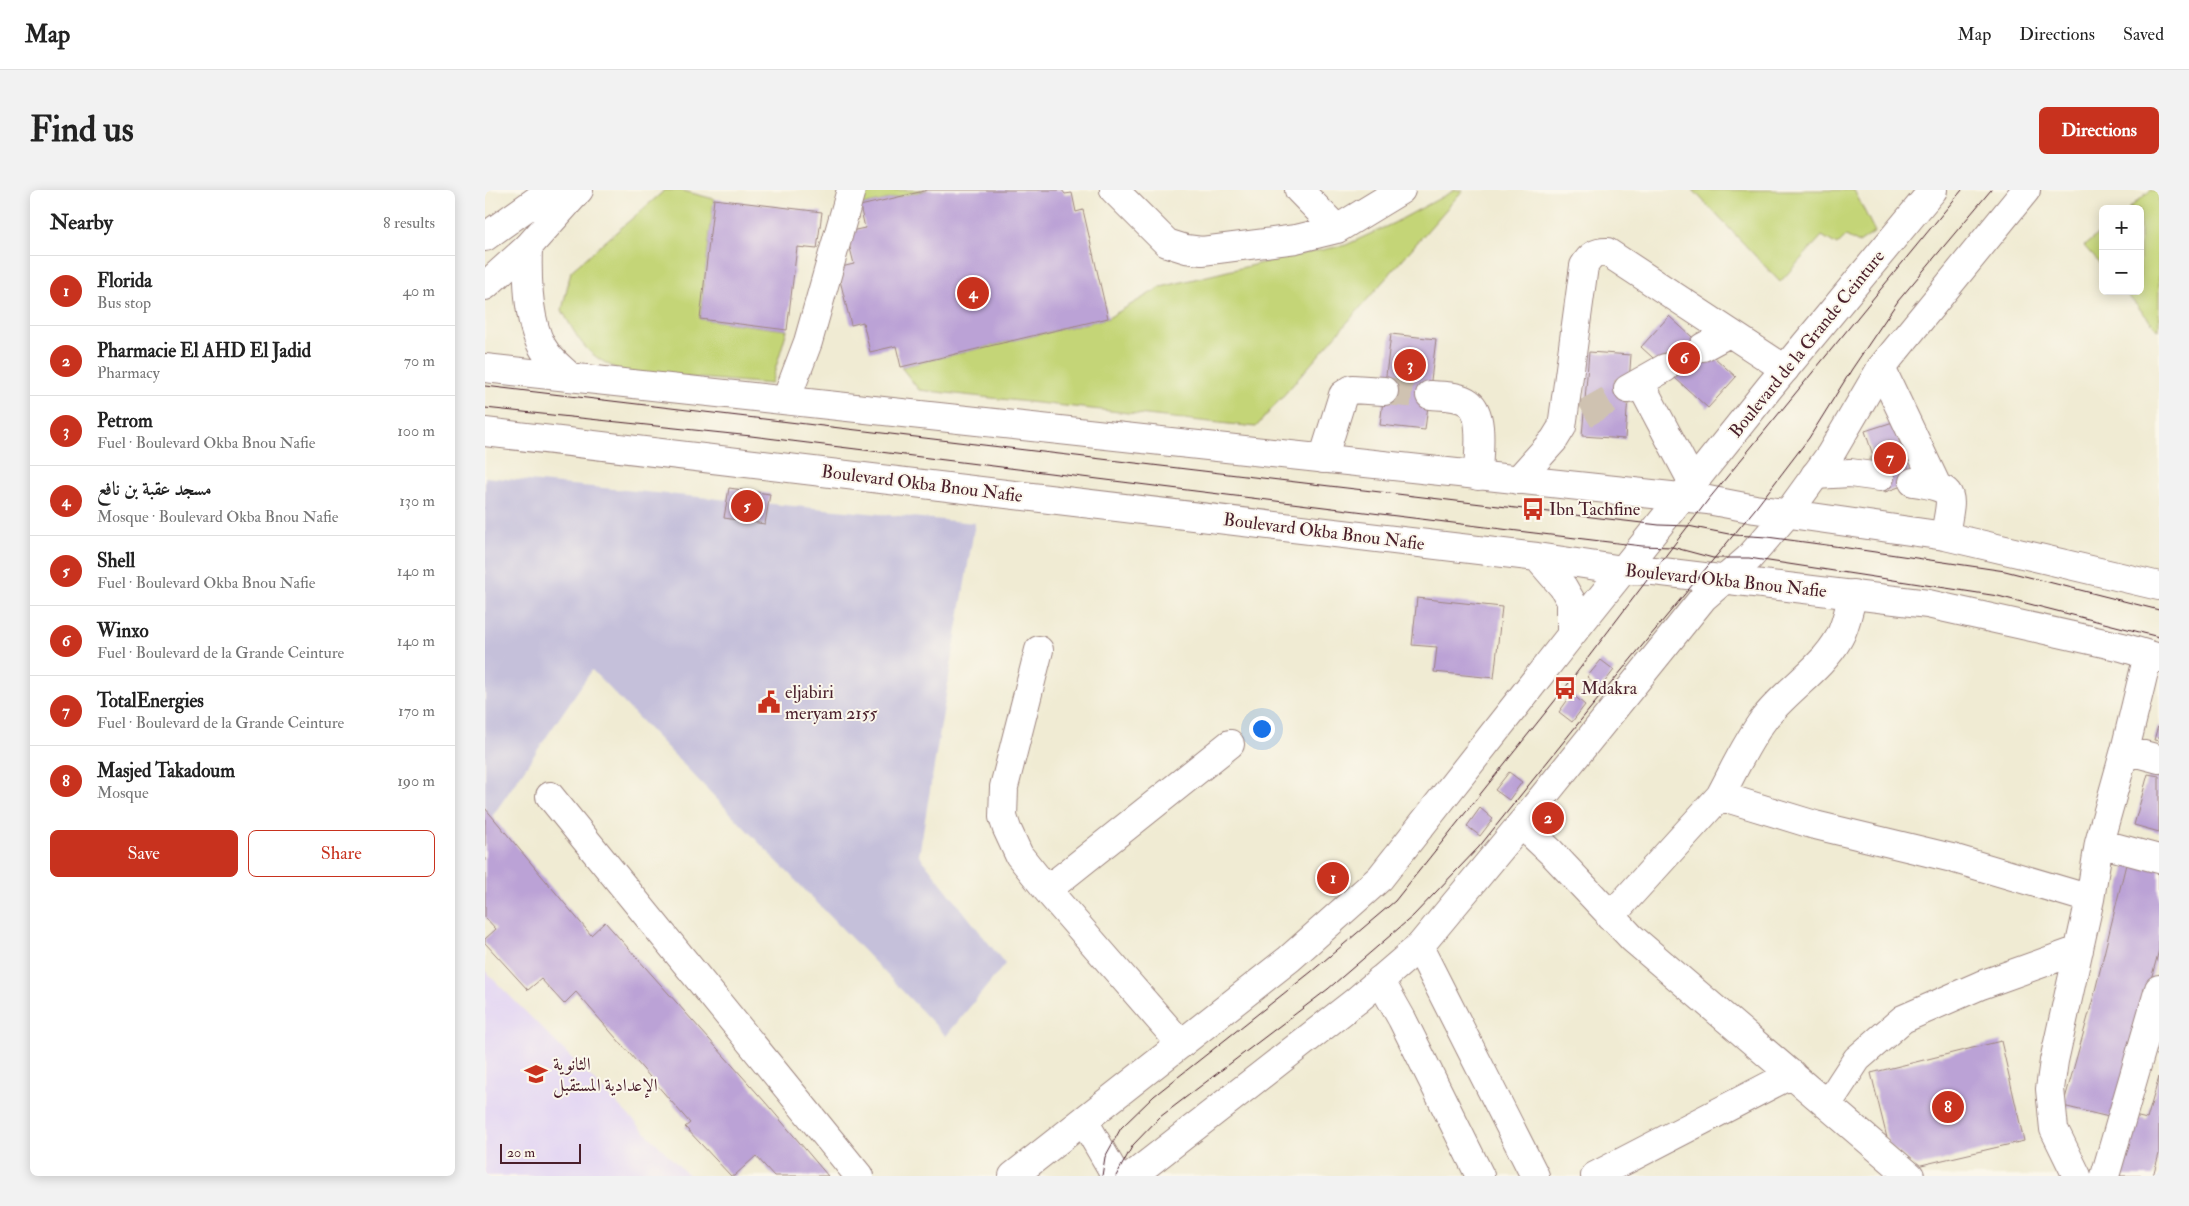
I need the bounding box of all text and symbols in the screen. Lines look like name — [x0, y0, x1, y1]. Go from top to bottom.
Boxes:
text: Map — [25, 19, 70, 50]
text: Map — [1958, 23, 1991, 46]
text: Directions — [2019, 23, 2095, 46]
text: Saved — [2123, 23, 2164, 46]
button: Directions — [2039, 107, 2159, 154]
text: Find us — [30, 108, 134, 152]
map controls — [2099, 205, 2144, 295]
button: + — [2099, 205, 2144, 250]
text: Nearby — [50, 209, 113, 236]
text: 8 results — [383, 213, 435, 233]
street label: Boulevard de la Grande Ceinture — [1724, 245, 1890, 442]
button: − — [2099, 250, 2144, 295]
text: Florida — [97, 269, 152, 293]
pin: 4 — [957, 274, 989, 312]
text: 1 — [63, 281, 69, 301]
text: 40 m — [402, 281, 435, 301]
text: Bus stop — [97, 293, 151, 313]
text: Pharmacie El AHD El Jadid — [97, 339, 311, 363]
pin: 6 — [1668, 339, 1700, 377]
pin: 3 — [1394, 346, 1426, 384]
text: 2 — [62, 351, 70, 371]
text: 70 m — [404, 351, 435, 371]
text: Pharmacy — [97, 363, 160, 383]
text: Petrom — [97, 409, 153, 433]
text: 3 — [63, 421, 69, 441]
text: 100 m — [397, 421, 435, 441]
text: Fuel · Boulevard Okba Bnou Nafie — [97, 433, 316, 453]
pin: 7 — [1874, 439, 1906, 477]
street label: Boulevard Okba Bnou Nafie — [820, 460, 1024, 508]
text: مسجد عقبة بن نافع — [97, 477, 212, 501]
pin: 5 — [731, 487, 763, 525]
text: 4 — [62, 491, 70, 511]
text: 130 m — [399, 491, 435, 511]
bus stop icon: Ibn Tachfine — [1520, 496, 1546, 522]
place label: Ibn Tachfine — [1549, 498, 1641, 521]
text: Mosque · Boulevard Okba Bnou Nafie — [97, 507, 339, 527]
street label: Boulevard Okba Bnou Nafie — [1222, 508, 1426, 556]
text: Shell — [97, 549, 135, 573]
street label: Boulevard Okba Bnou Nafie — [1624, 559, 1828, 603]
text: 5 — [62, 561, 70, 581]
text: 140 m — [397, 561, 435, 581]
text: Fuel · Boulevard Okba Bnou Nafie — [97, 573, 316, 593]
text: Winxo — [97, 619, 149, 643]
text: 6 — [62, 631, 70, 651]
text: 140 m — [397, 631, 435, 651]
text: Fuel · Boulevard de la Grande Ceinture — [97, 643, 344, 663]
bus stop icon: Mdakra — [1552, 675, 1578, 701]
place label: Mdakra — [1581, 677, 1638, 700]
place label: eljabiri meryam 2155 — [785, 681, 878, 725]
text: TotalEnergies — [97, 689, 204, 713]
public building icon: eljabiri meryam 2155 — [756, 689, 782, 715]
text: 7 — [62, 701, 70, 721]
text: 170 m — [398, 701, 435, 721]
text: Fuel · Boulevard de la Grande Ceinture — [97, 713, 344, 733]
your location — [1249, 716, 1275, 742]
text: Masjed Takadoum — [97, 759, 235, 783]
text: 8 — [62, 771, 70, 791]
text: 190 m — [397, 771, 435, 791]
text: Mosque — [97, 783, 149, 803]
pin: 2 — [1532, 799, 1564, 837]
button: Save — [50, 830, 238, 877]
button: Share — [248, 830, 435, 877]
pin: 1 — [1317, 859, 1349, 897]
place label: الثانوية الإعدادية المستقبل — [553, 1053, 658, 1098]
school or university icon: الثانوية الإعدادية المستقبل — [523, 1061, 549, 1087]
pin: 8 — [1932, 1088, 1964, 1126]
scale bar — [500, 1141, 581, 1164]
text: 20 m — [507, 1144, 535, 1161]

